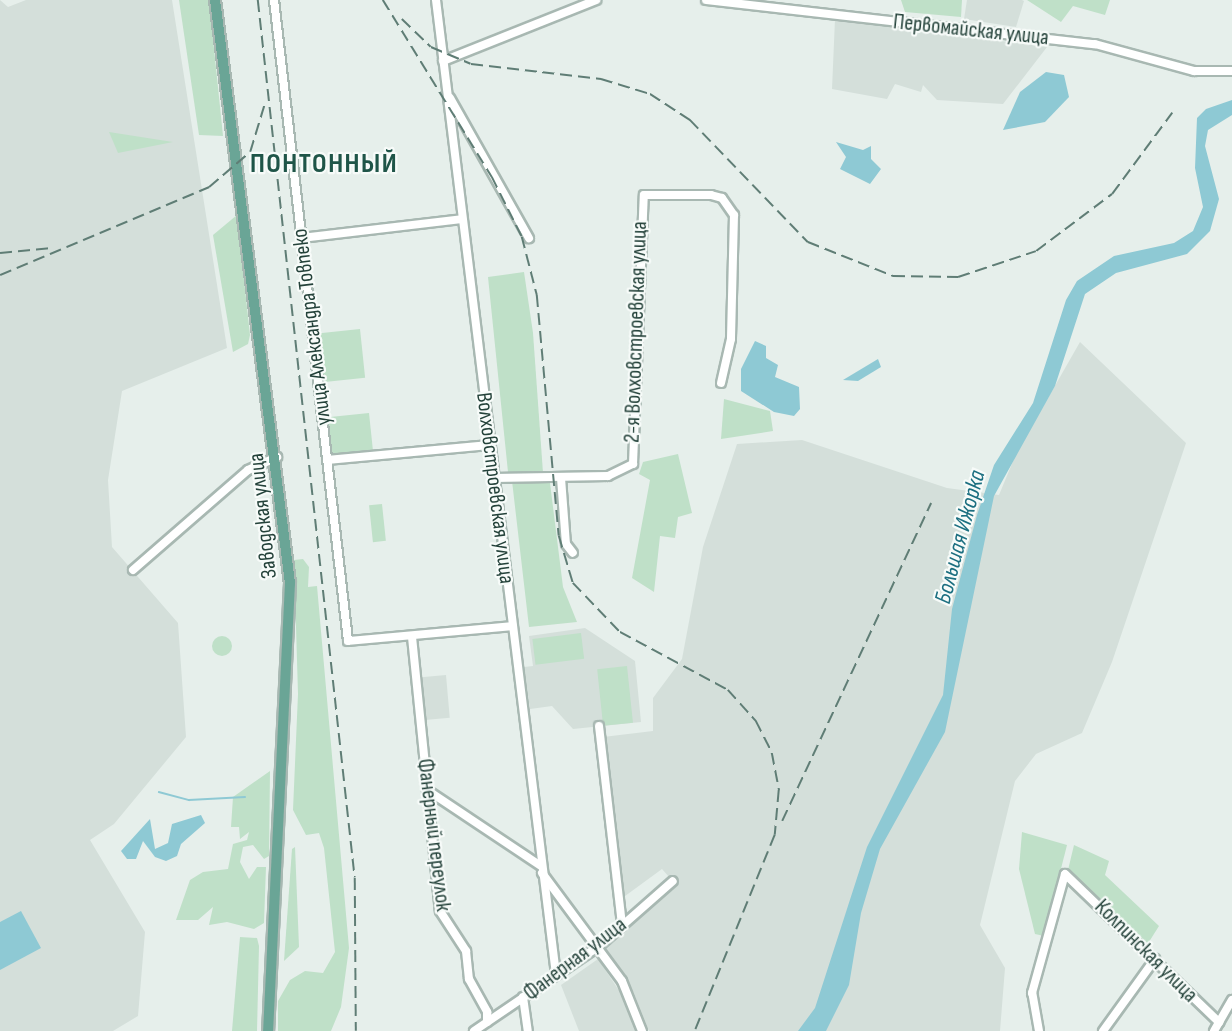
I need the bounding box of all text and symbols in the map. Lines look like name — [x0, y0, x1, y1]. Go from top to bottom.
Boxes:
street label: Первомайская улица — [892, 9, 1050, 51]
district label: ПОНТОННЫЙ — [250, 147, 398, 181]
street label: 2-я Волховстроевская улица — [619, 221, 653, 443]
street label: улица Александра Товпеко — [287, 227, 337, 427]
street label: Волховстроевская улица — [470, 391, 520, 585]
street label: Заводская улица — [243, 452, 283, 580]
water label: Большая Ижорка — [928, 467, 992, 607]
street label: Фанерный переулок — [412, 757, 456, 913]
street label: Колпинская улица — [1089, 894, 1203, 1008]
street label: Фанерная улица — [518, 912, 632, 1006]

